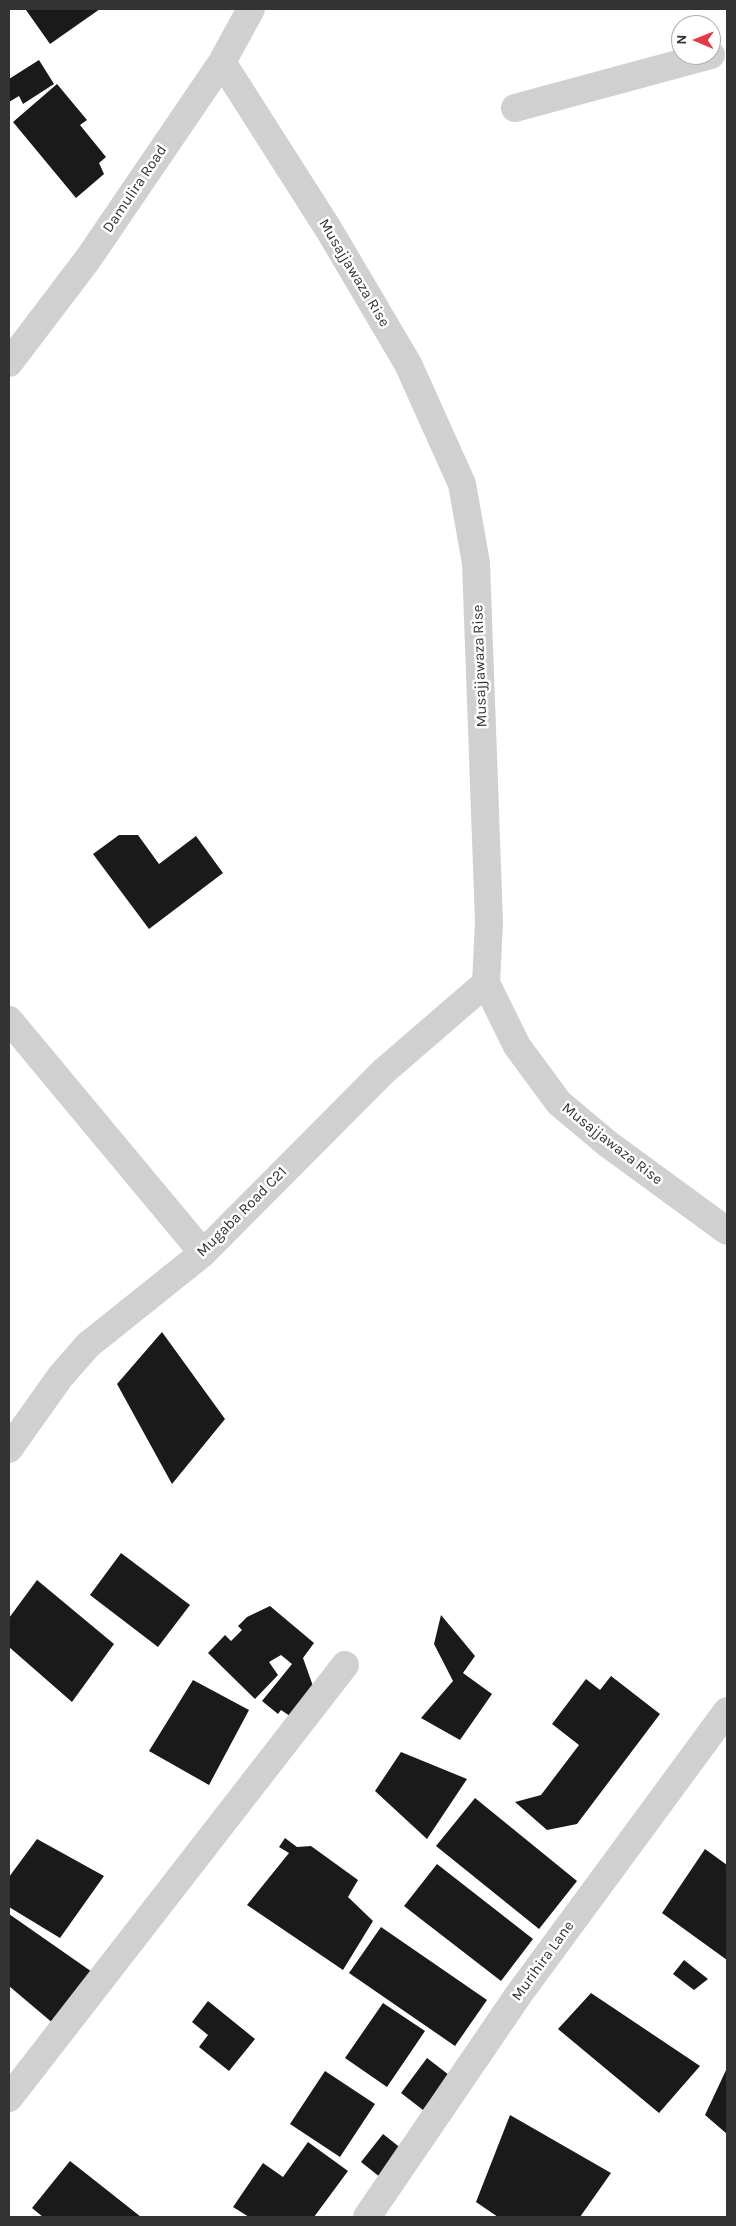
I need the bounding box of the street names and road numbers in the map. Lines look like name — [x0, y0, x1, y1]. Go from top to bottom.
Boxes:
street label: Damulira Road — [99, 142, 171, 236]
street label: Musajjawaza Rise — [315, 216, 393, 330]
street label: Musajjawaza Rise — [469, 604, 491, 728]
street label: Musajjawaza Rise — [558, 1099, 666, 1189]
street label: Mugaba Road C21 — [193, 1163, 291, 1261]
street label: Murihira Lane — [508, 1917, 578, 2005]

